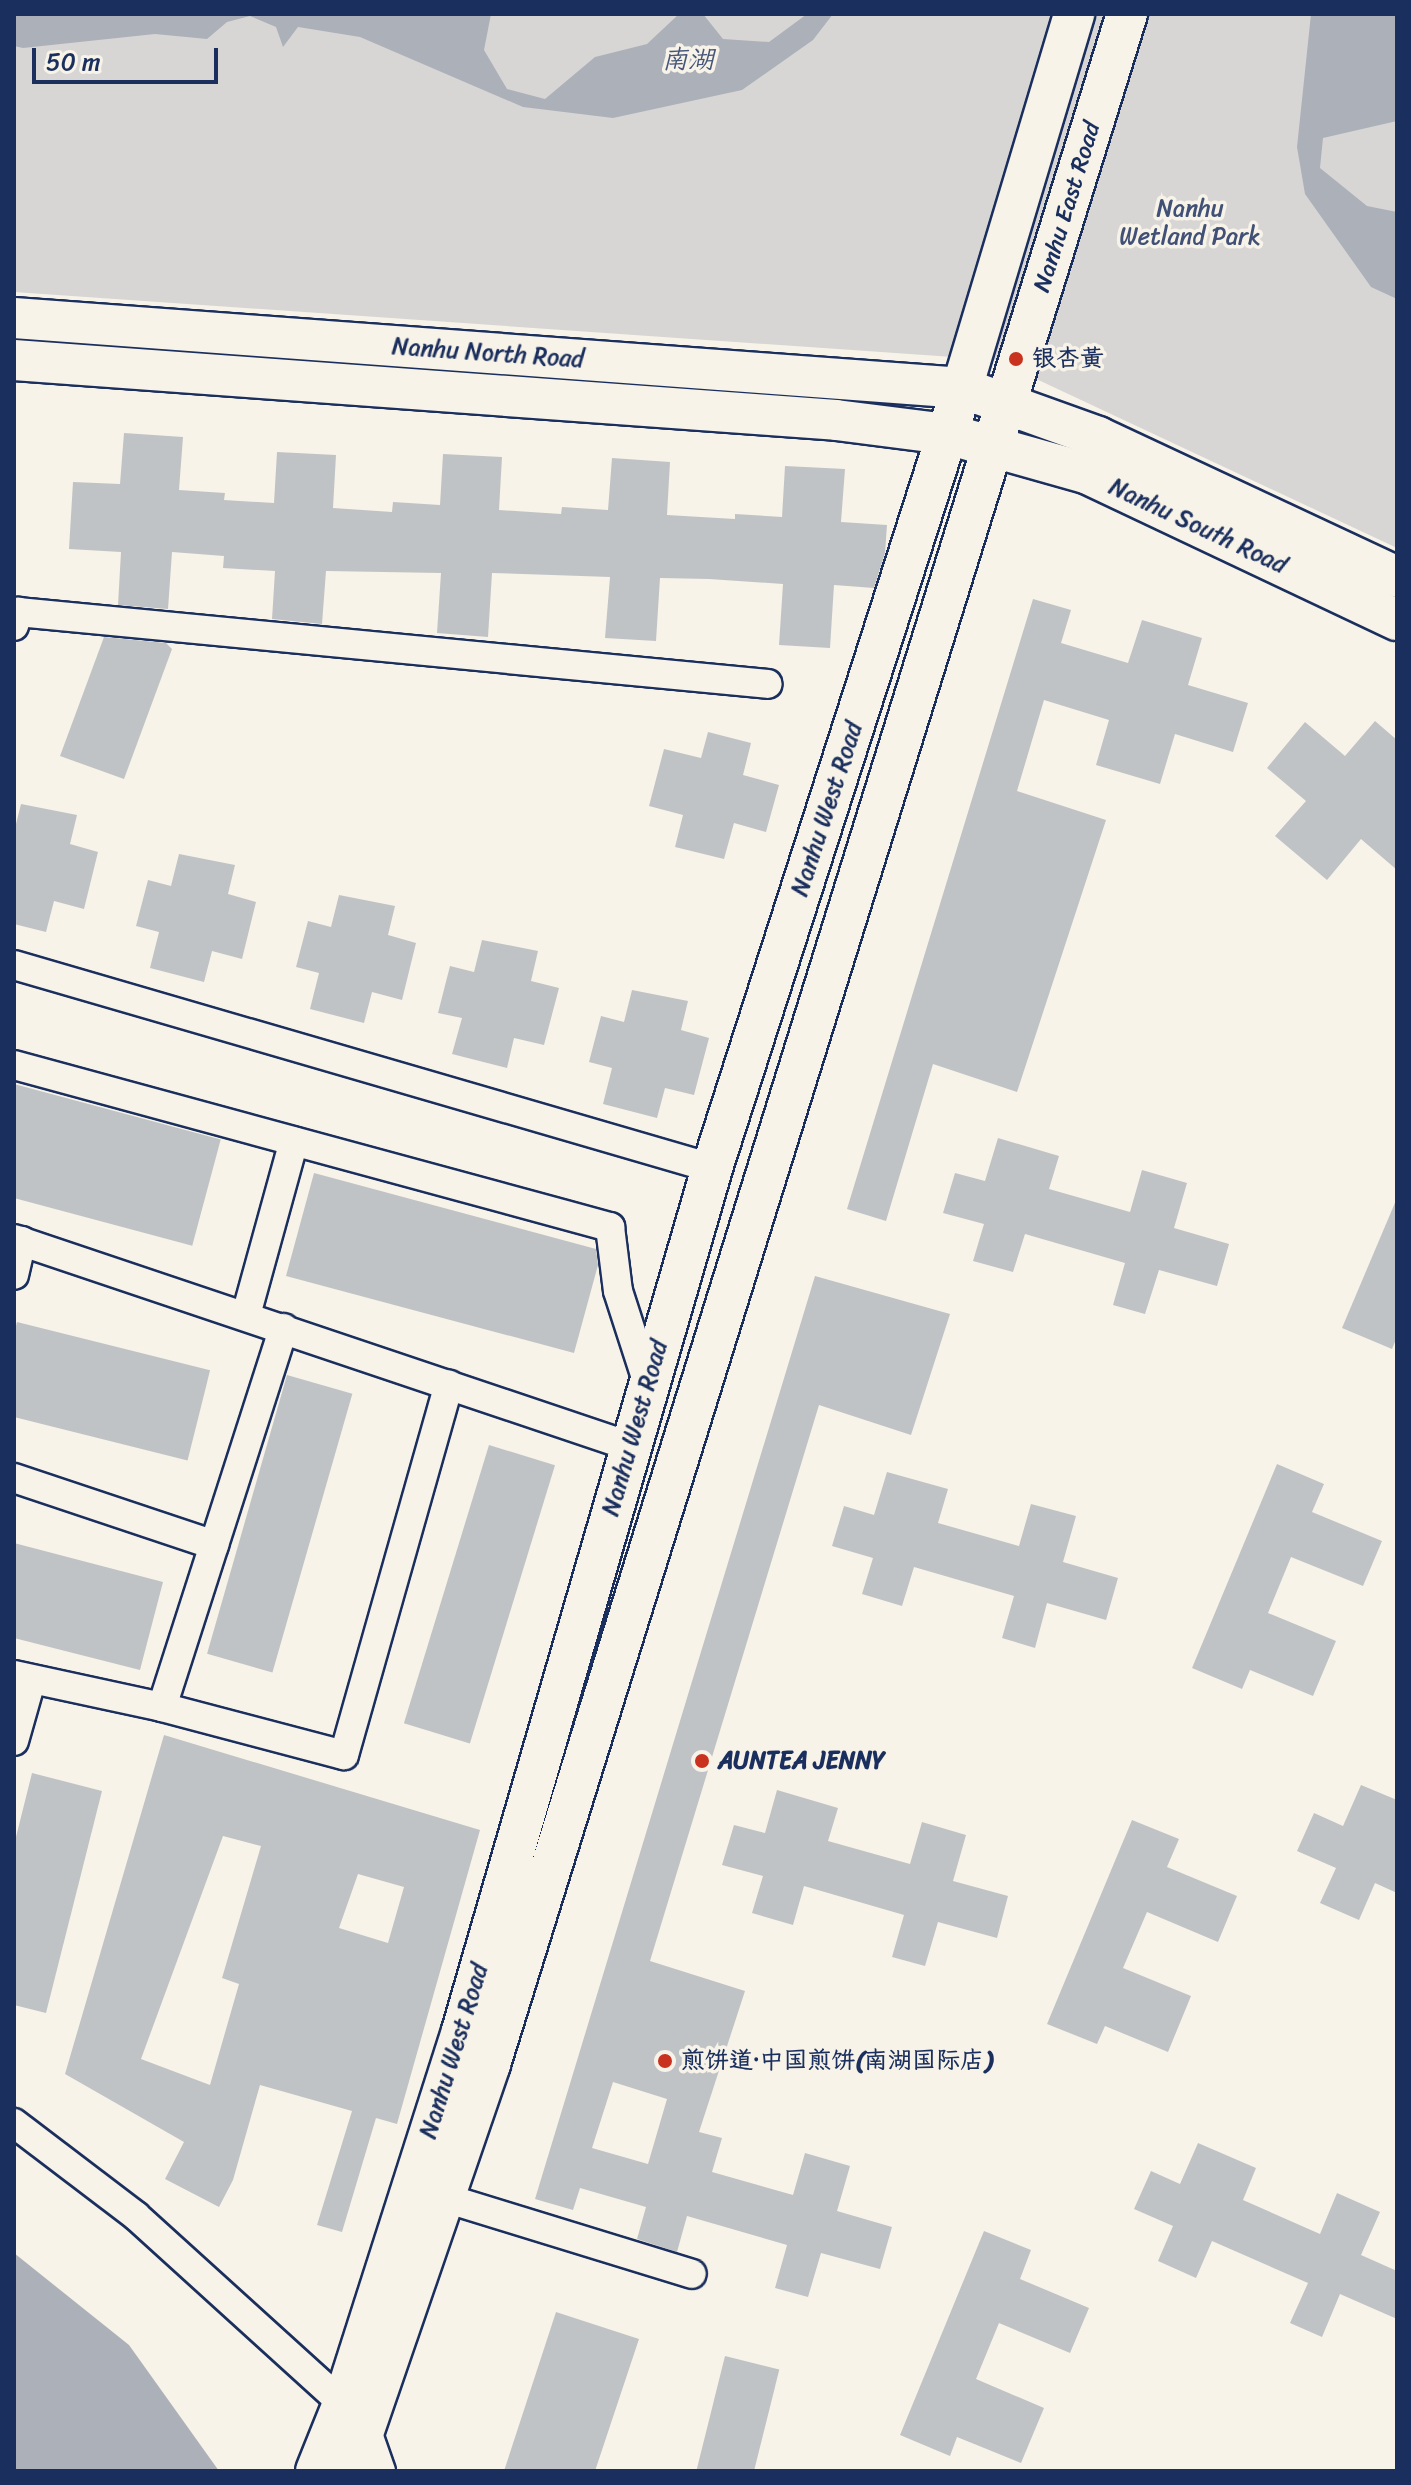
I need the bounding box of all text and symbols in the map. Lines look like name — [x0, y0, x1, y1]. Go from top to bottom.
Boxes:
scale bar — [36, 32, 222, 82]
text: 50 m — [46, 41, 101, 83]
water label: 南湖 — [662, 44, 714, 76]
street label: Nanhu East Road — [1027, 118, 1107, 296]
park label: Nanhu Wetland Park — [1119, 195, 1261, 251]
street label: Nanhu North Road — [391, 332, 585, 374]
place label: 银杏黄 — [1032, 345, 1104, 373]
marker: 银杏黄 — [1007, 350, 1025, 368]
street label: Nanhu South Road — [1104, 472, 1292, 580]
street label: Nanhu West Road — [785, 717, 869, 901]
street label: Nanhu West Road — [596, 1336, 674, 1520]
place label: AUNTEA JENNY — [718, 1747, 886, 1775]
marker: AUNTEA JENNY — [693, 1752, 711, 1770]
street label: Nanhu West Road — [413, 1959, 495, 2143]
place label: 煎饼道·中国煎饼(南湖国际店) — [681, 2047, 992, 2075]
marker: 煎饼道·中国煎饼(南湖国际店) — [656, 2052, 674, 2070]

